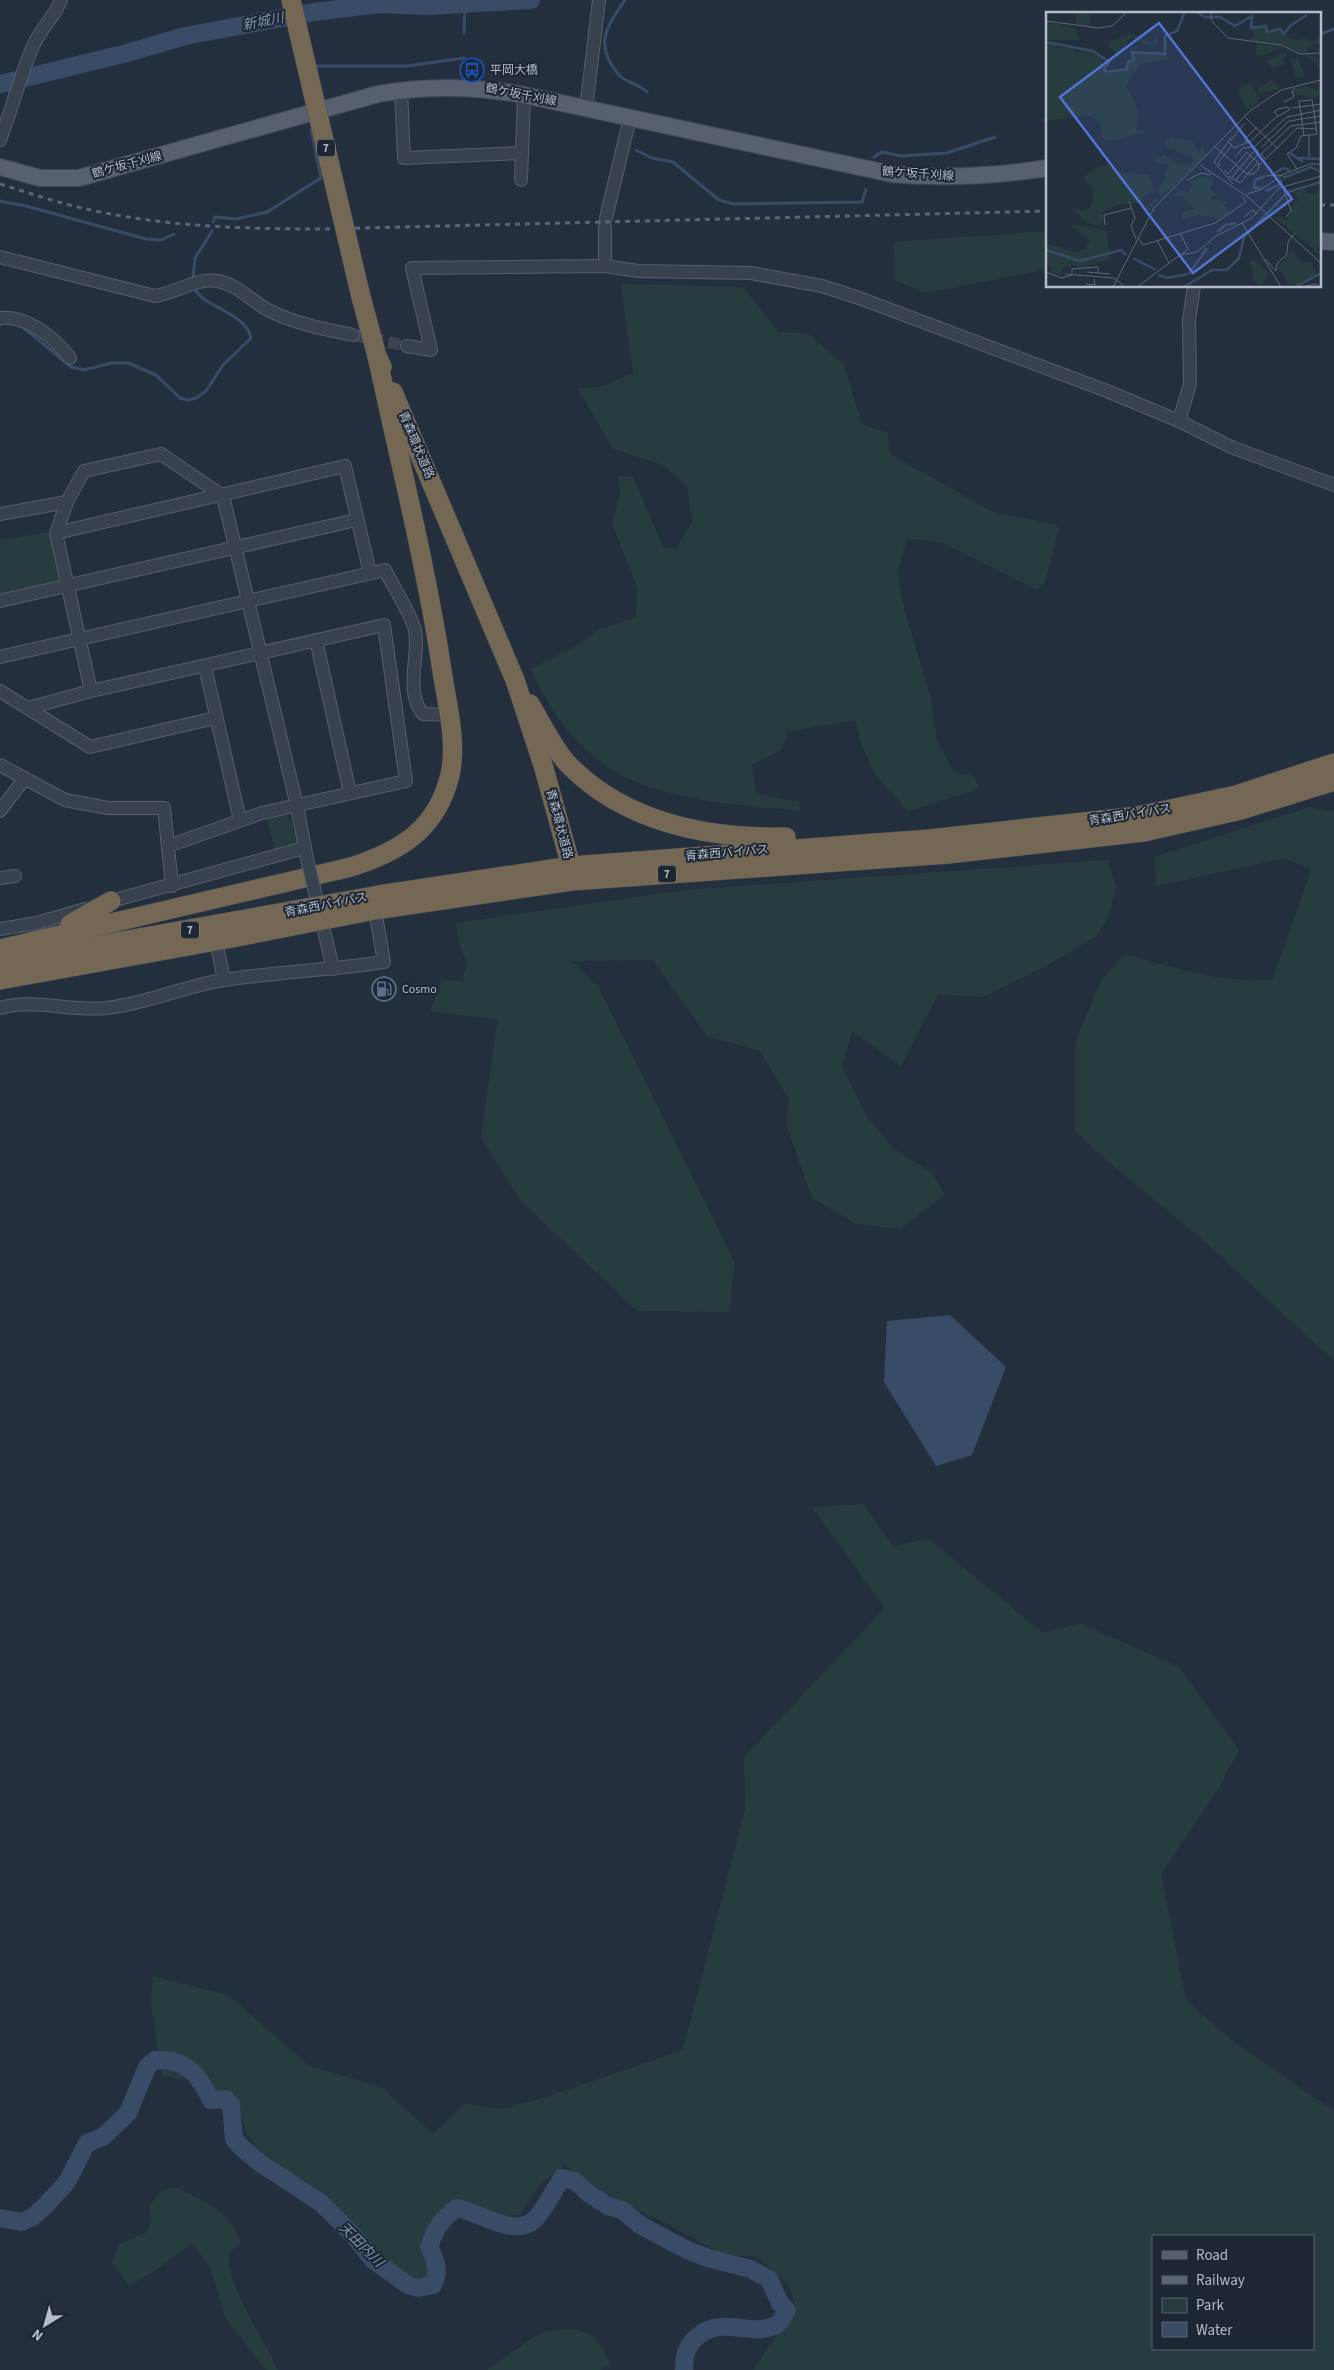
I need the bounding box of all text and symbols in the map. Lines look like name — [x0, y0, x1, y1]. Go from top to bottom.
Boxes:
water label: 新城川 — [240, 8, 287, 36]
inset map — [1046, 12, 1322, 288]
bus stop icon: 平岡大橋 — [459, 57, 485, 83]
place label: 平岡大橋 — [490, 62, 538, 79]
street label: 鶴ケ坂千刈線 — [484, 80, 558, 110]
road number: 7 — [317, 140, 335, 156]
street label: 鶴ケ坂千刈線 — [90, 147, 164, 183]
street label: 鶴ケ坂千刈線 — [881, 163, 955, 185]
street label: 青森環状道路 — [394, 409, 438, 481]
street label: 青森環状道路 — [541, 787, 577, 861]
street label: 青森西バイパス — [1087, 800, 1173, 830]
street label: 青森西バイパス — [685, 841, 769, 865]
road number: 7 — [658, 866, 676, 882]
street label: 青森西バイパス — [283, 889, 369, 921]
road number: 7 — [181, 922, 199, 938]
fuel station icon: Cosmo — [371, 976, 397, 1002]
place label: Cosmo — [402, 981, 437, 998]
water label: 天田内川 — [334, 2218, 389, 2273]
legend — [1152, 2235, 1314, 2350]
text: Road — [1196, 2245, 1228, 2266]
text: Railway — [1196, 2270, 1245, 2291]
text: Park — [1196, 2295, 1225, 2316]
north arrow — [20, 2300, 70, 2350]
text: Water — [1196, 2320, 1233, 2341]
text: N — [28, 2324, 48, 2345]

